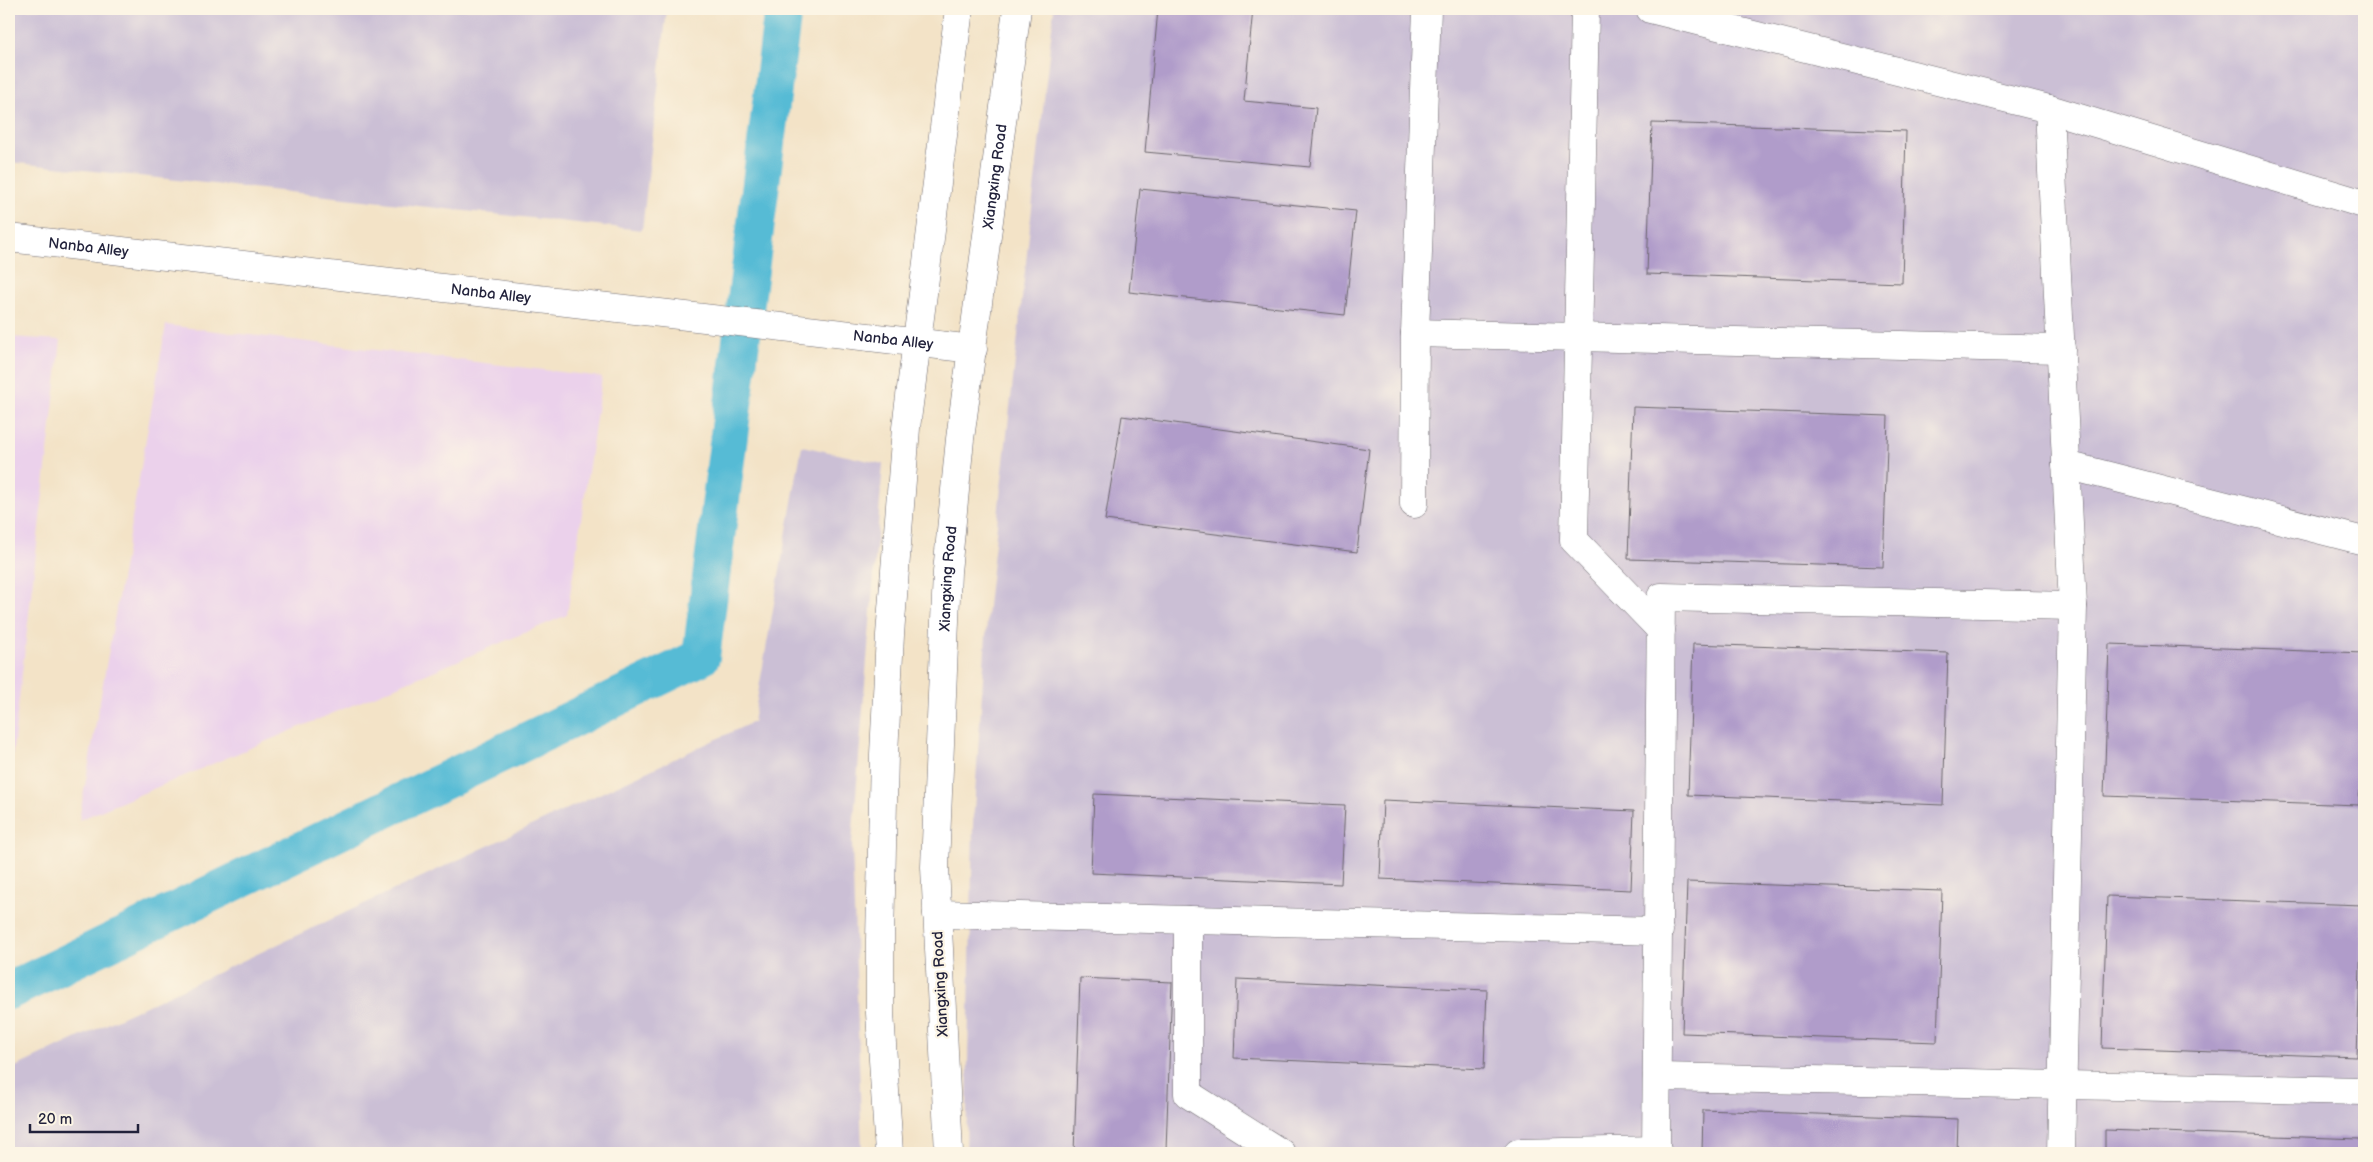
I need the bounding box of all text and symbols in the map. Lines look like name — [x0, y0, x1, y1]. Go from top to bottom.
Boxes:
street label: Xiangxing Road — [979, 123, 1012, 231]
street label: Nanba Alley — [47, 234, 130, 262]
street label: Nanba Alley — [450, 280, 532, 308]
street label: Nanba Alley — [852, 326, 934, 354]
street label: Xiangxing Road — [936, 525, 961, 633]
street label: Xiangxing Road — [928, 931, 953, 1038]
scale bar — [30, 1102, 138, 1134]
text: 20 m — [38, 1110, 72, 1129]

